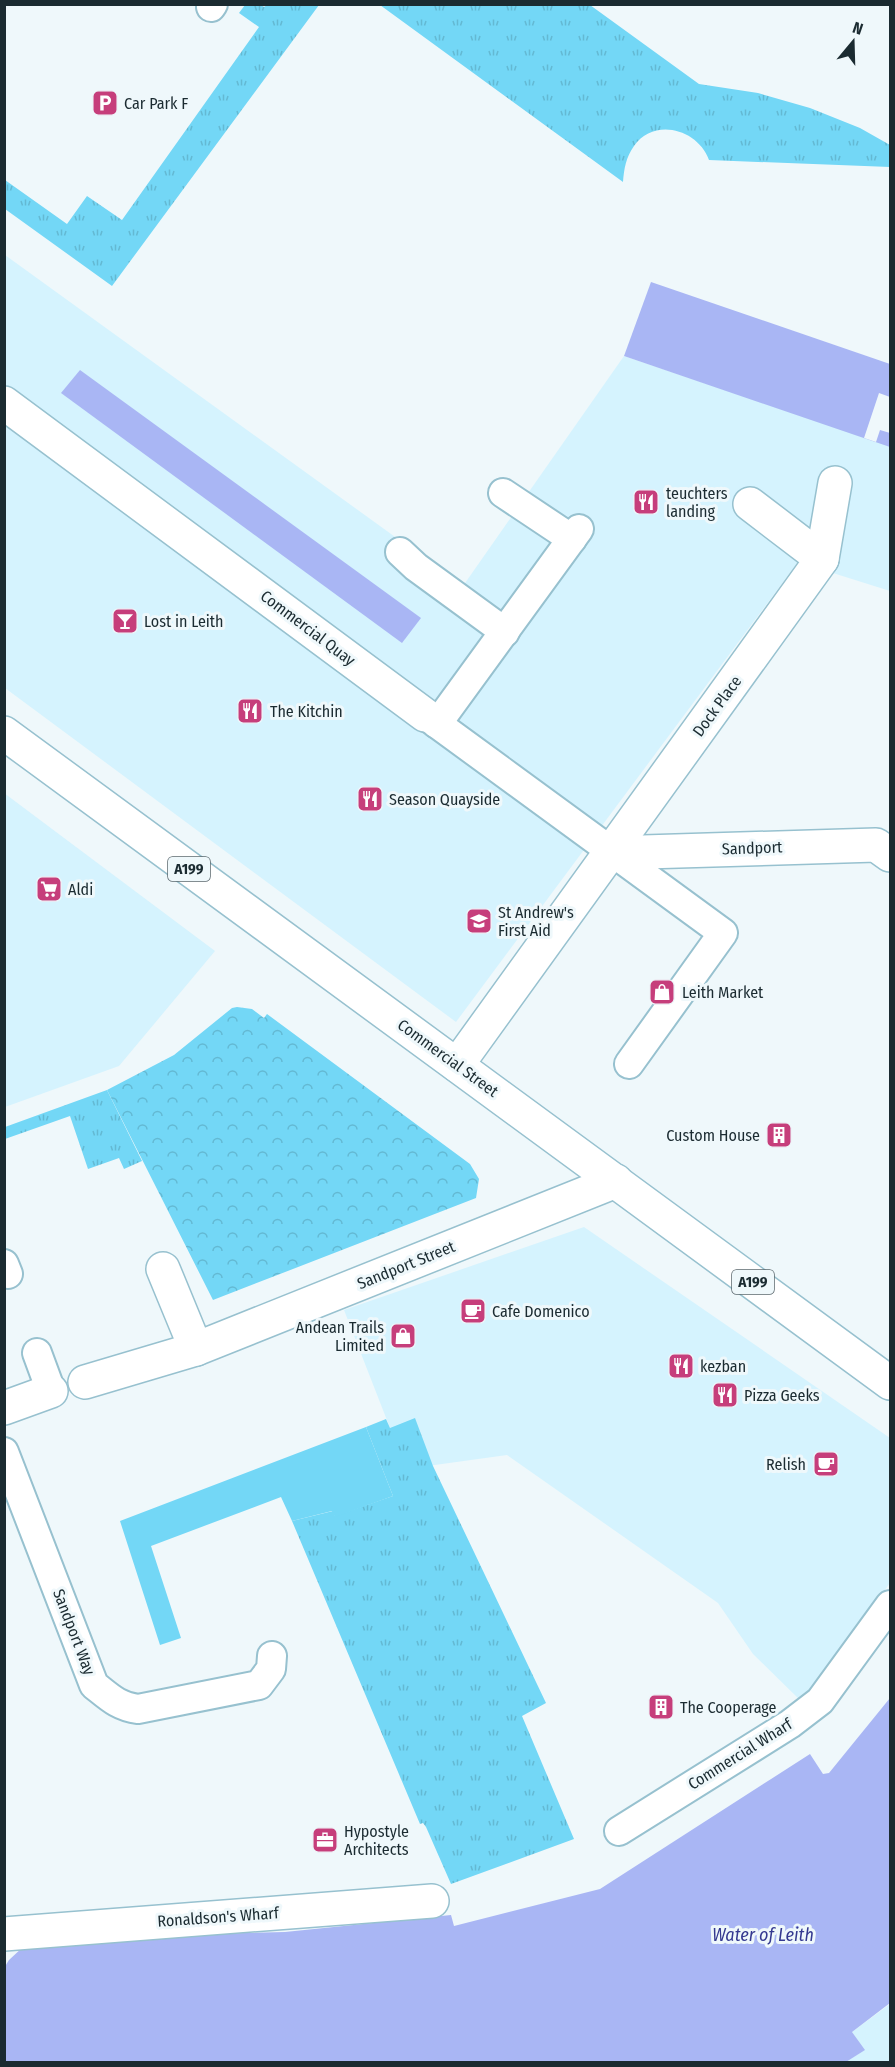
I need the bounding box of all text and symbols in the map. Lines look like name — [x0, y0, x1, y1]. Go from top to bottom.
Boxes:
north arrow — [823, 12, 883, 72]
text: N — [850, 18, 865, 39]
parking icon: Car Park F — [90, 88, 120, 118]
place label: Car Park F — [124, 94, 188, 113]
place label: teuchters landing — [666, 484, 728, 521]
restaurant icon: teuchters landing — [631, 487, 661, 517]
street label: Commercial Quay — [257, 586, 360, 670]
bar icon: Lost in Leith — [110, 606, 140, 636]
place label: Lost in Leith — [144, 612, 224, 631]
street label: Dock Place — [689, 672, 745, 740]
restaurant icon: The Kitchin — [235, 696, 265, 726]
place label: The Kitchin — [270, 702, 343, 721]
restaurant icon: Season Quayside — [355, 784, 385, 814]
place label: Season Quayside — [389, 790, 500, 809]
street label: Sandport — [721, 837, 783, 859]
road number: A199 — [168, 857, 210, 881]
supermarket icon: Aldi — [34, 874, 64, 904]
place label: Aldi — [68, 880, 93, 899]
place label: St Andrew's First Aid — [498, 903, 574, 940]
school or university icon: St Andrew's First Aid — [464, 906, 494, 936]
shop icon: Leith Market — [647, 977, 677, 1007]
place label: Leith Market — [682, 983, 764, 1002]
street label: Commercial Street — [394, 1015, 503, 1101]
building icon: Custom House — [764, 1120, 794, 1150]
place label: Custom House — [666, 1126, 760, 1145]
street label: Sandport Street — [354, 1236, 458, 1293]
road number: A199 — [732, 1270, 774, 1294]
cafe icon: Cafe Domenico — [458, 1296, 488, 1326]
place label: Cafe Domenico — [492, 1302, 590, 1321]
place label: Andean Trails Limited — [296, 1318, 384, 1355]
shop icon: Andean Trails Limited — [388, 1321, 418, 1351]
restaurant icon: kezban — [666, 1351, 696, 1381]
place label: kezban — [700, 1357, 746, 1376]
restaurant icon: Pizza Geeks — [710, 1380, 740, 1410]
place label: Pizza Geeks — [744, 1386, 820, 1405]
cafe icon: Relish — [811, 1449, 841, 1479]
place label: Relish — [766, 1455, 806, 1474]
street label: Sandport Way — [49, 1586, 99, 1678]
building icon: The Cooperage — [646, 1692, 676, 1722]
place label: The Cooperage — [680, 1698, 777, 1717]
street label: Commercial Wharf — [684, 1714, 796, 1794]
place label: Hypostyle Architects — [344, 1822, 409, 1859]
office icon: Hypostyle Architects — [310, 1825, 340, 1855]
street label: Ronaldson's Wharf — [157, 1903, 280, 1931]
water label: Water of Leith — [712, 1924, 814, 1946]

